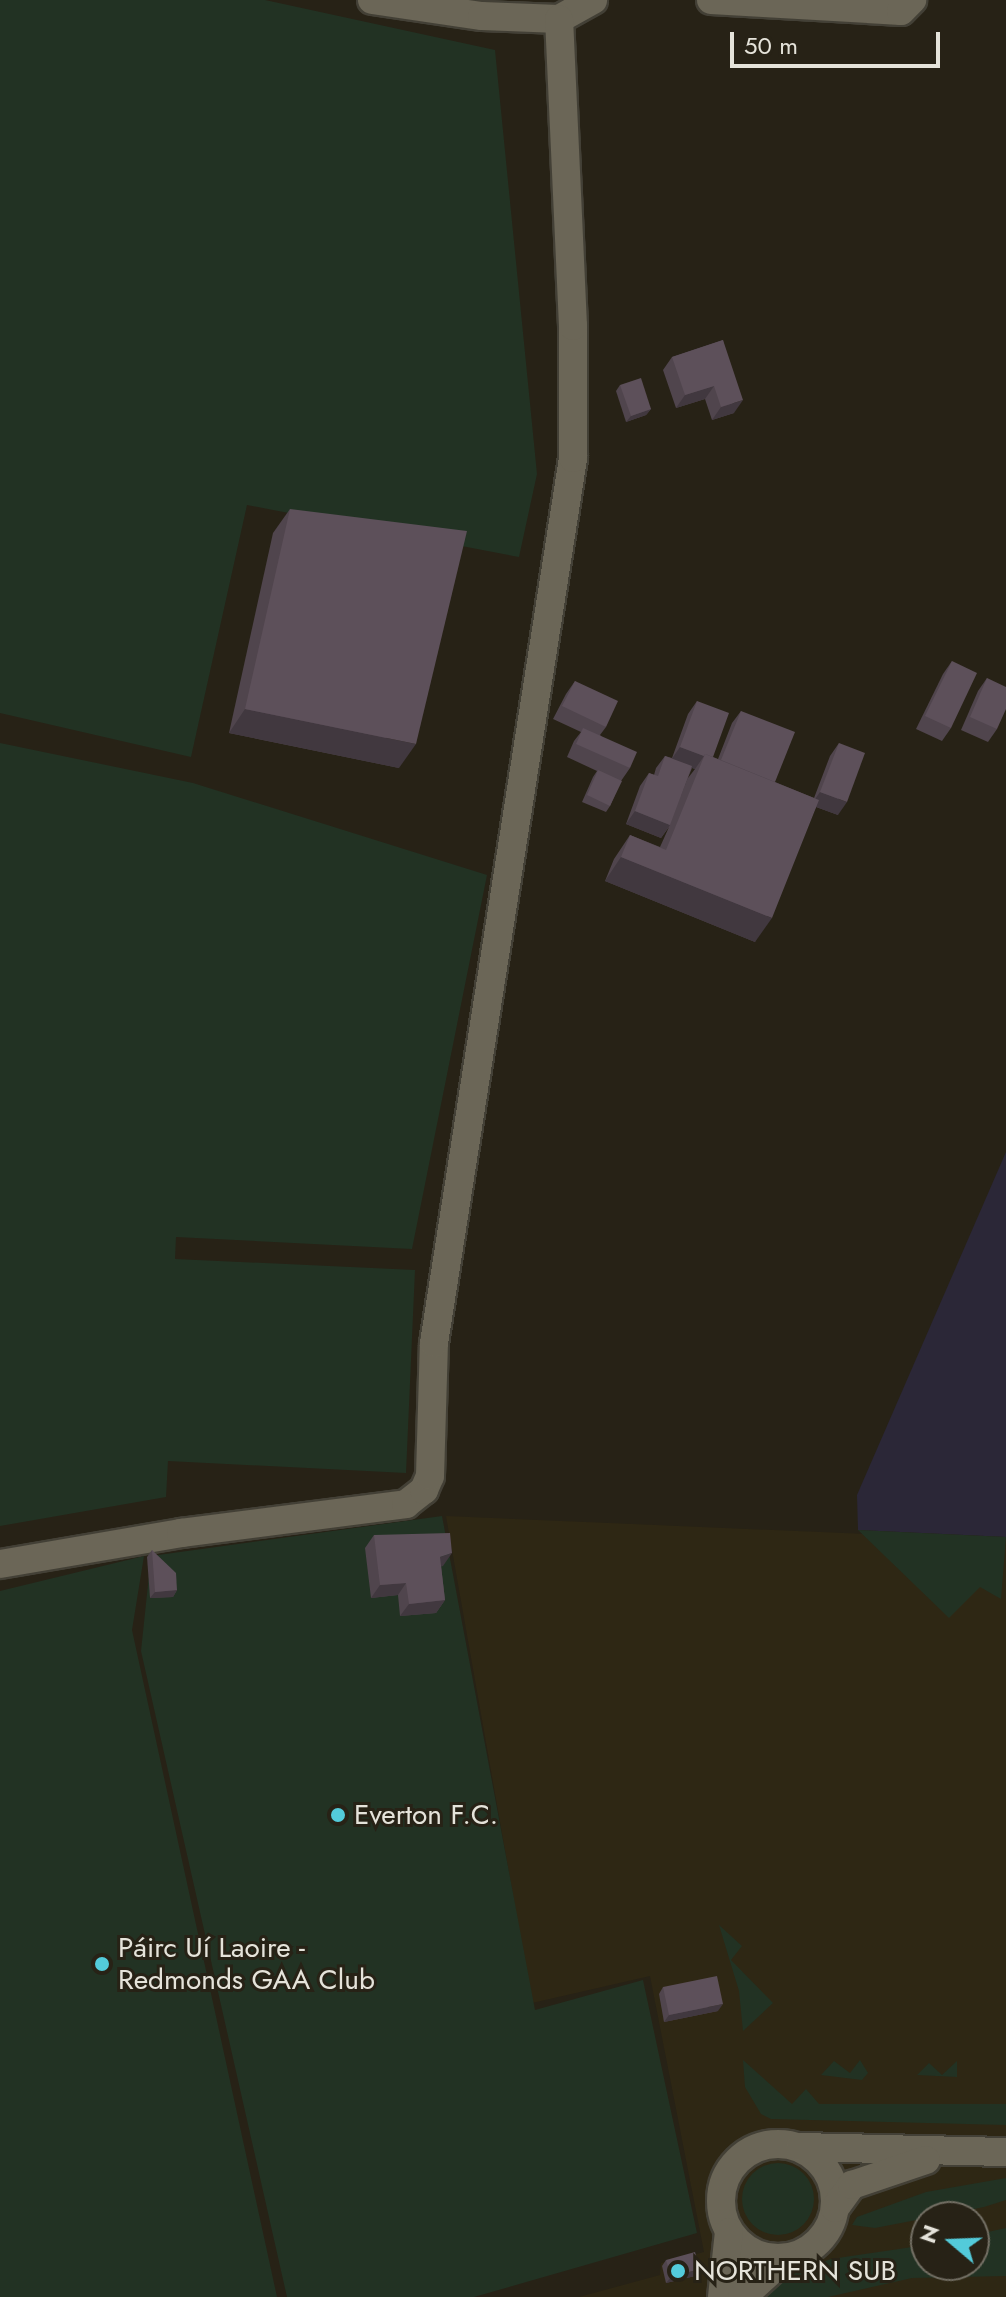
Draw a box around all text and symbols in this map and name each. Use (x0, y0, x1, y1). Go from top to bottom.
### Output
scale bar (734, 16, 944, 66)
text: 50 m (744, 28, 798, 63)
place label: Everton F.C. (354, 1798, 498, 1832)
marker: Everton F.C. (329, 1806, 347, 1824)
place label: Páirc Uí Laoire - Redmonds GAA Club (118, 1931, 375, 1997)
marker: Páirc Uí Laoire - Redmonds GAA Club (93, 1955, 111, 1973)
north arrow (910, 2201, 990, 2281)
text: N (911, 2220, 947, 2247)
place label: NORTHERN SUB (694, 2254, 896, 2288)
marker: NORTHERN SUB (669, 2262, 687, 2280)

